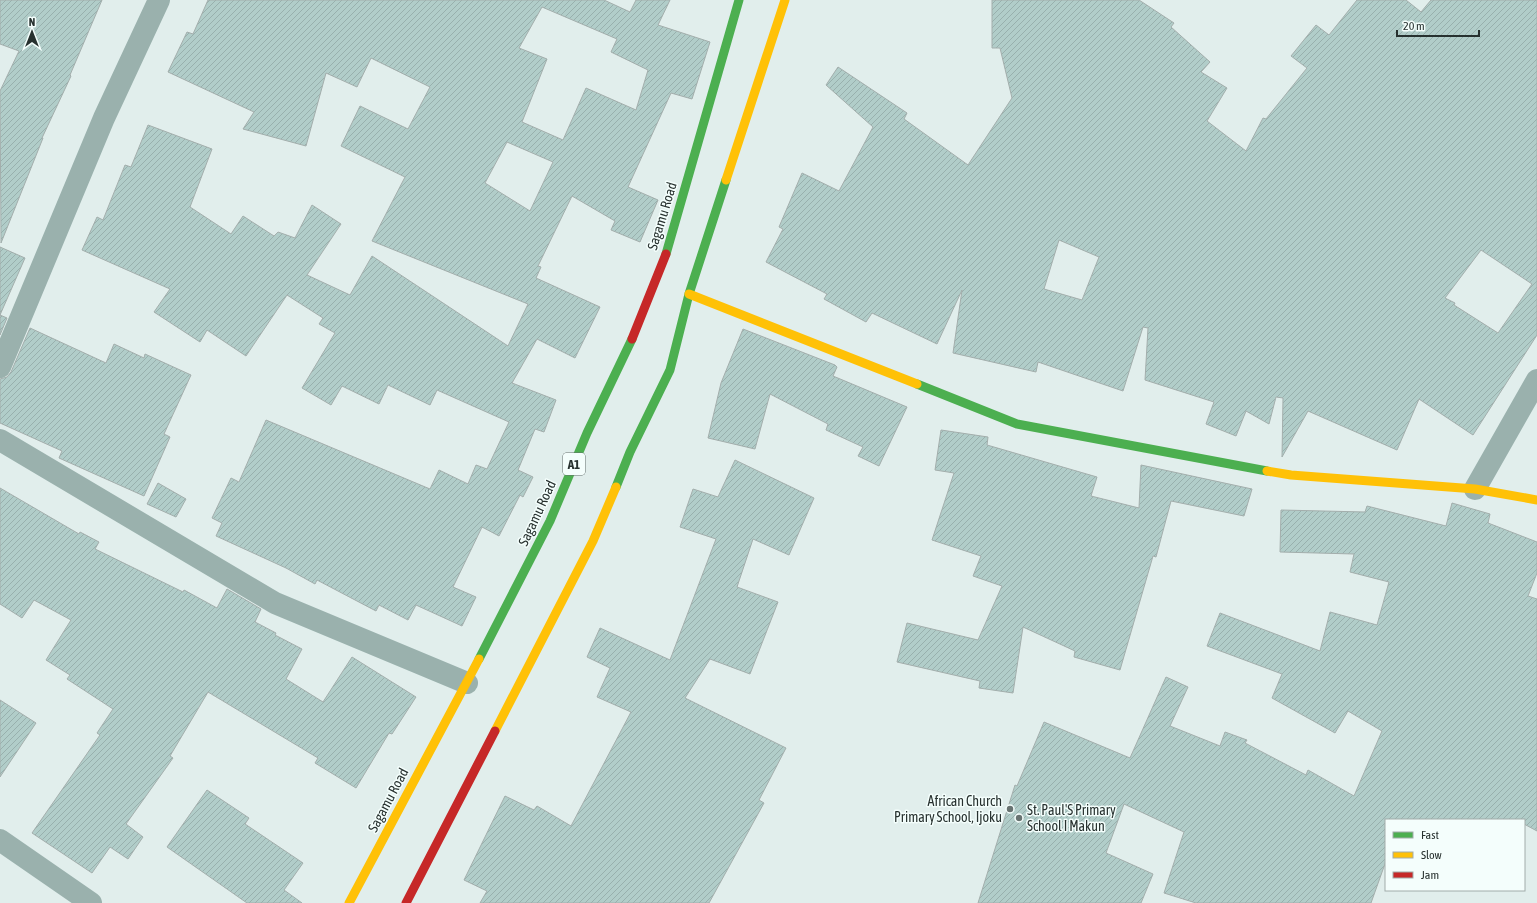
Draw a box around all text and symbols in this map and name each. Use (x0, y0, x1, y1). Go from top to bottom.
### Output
north arrow (12, 12, 52, 52)
scale bar (1397, 12, 1479, 38)
text: N (29, 16, 35, 28)
text: 20 m (1403, 19, 1425, 33)
street label: Sagamu Road (644, 180, 680, 252)
road number: A1 (563, 453, 585, 475)
street label: Sagamu Road (515, 478, 559, 548)
street label: Sagamu Road (364, 765, 412, 835)
place label: African Church Primary School, Ijoku (894, 793, 1002, 825)
place label: St. Paul'S Primary School I Makun (1027, 802, 1116, 834)
marker: African Church Primary School, Ijoku (1005, 804, 1015, 814)
marker: St. Paul'S Primary School I Makun (1014, 813, 1024, 823)
legend (1385, 819, 1525, 891)
text: Fast (1421, 828, 1439, 842)
text: Slow (1421, 848, 1442, 862)
text: Jam (1421, 868, 1439, 882)

